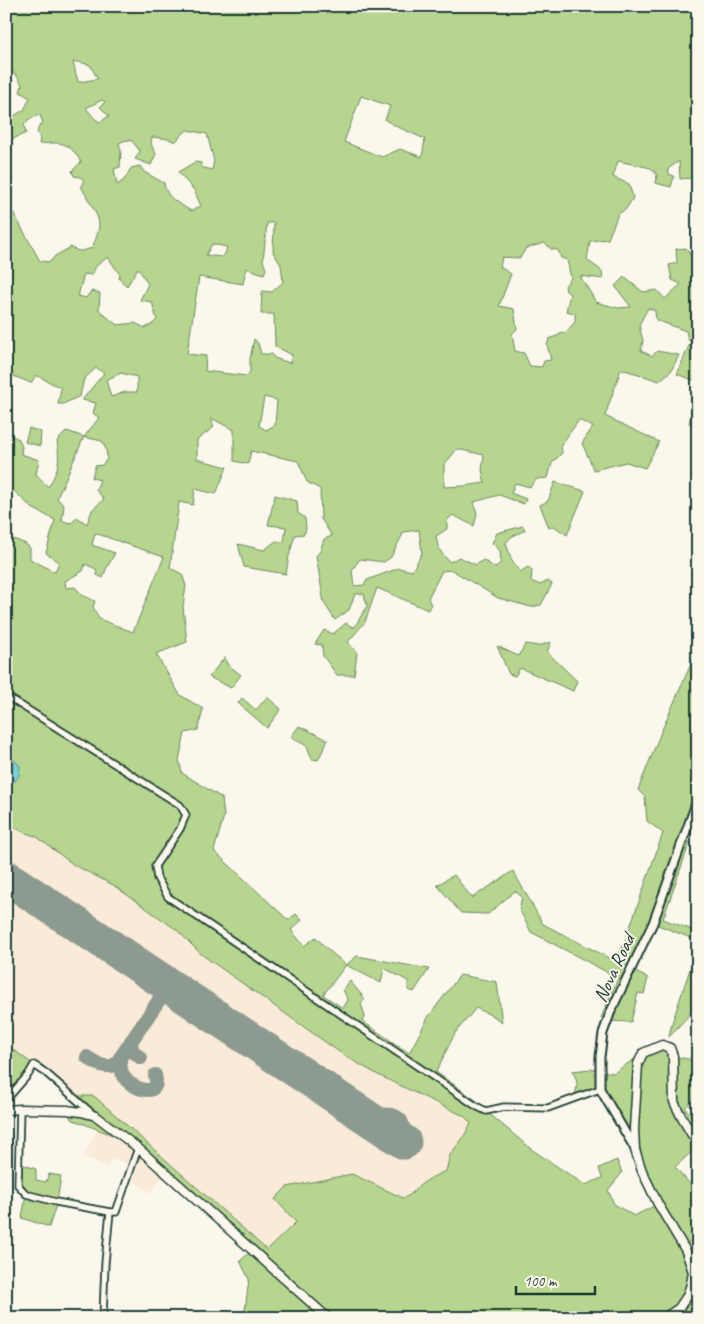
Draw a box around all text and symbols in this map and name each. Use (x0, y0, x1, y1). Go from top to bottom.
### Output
street label: Nova Road (587, 927, 642, 1006)
scale bar (516, 1264, 595, 1296)
text: 100 m (524, 1272, 558, 1291)

